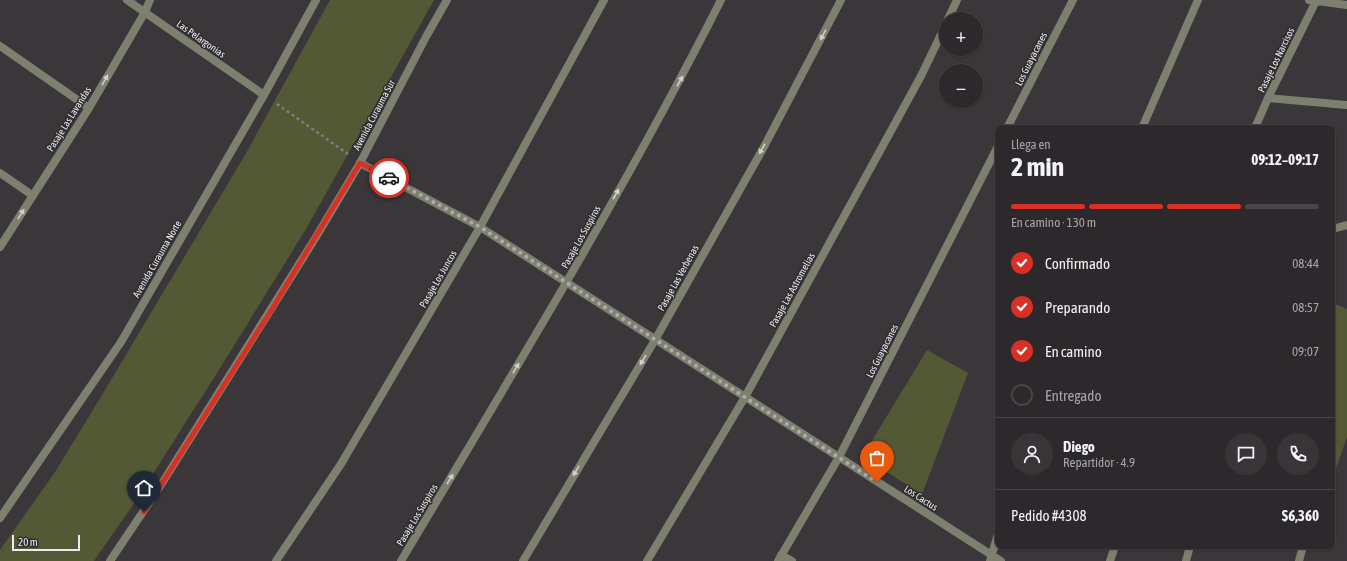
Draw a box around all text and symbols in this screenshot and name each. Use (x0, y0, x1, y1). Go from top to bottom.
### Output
map controls (939, 12, 983, 108)
button: + (939, 12, 983, 56)
street label: Las Pelargonias (175, 18, 228, 60)
street label: Pasaje Los Narcisos (1256, 26, 1297, 94)
one-way arrow (820, 29, 826, 40)
street label: Los Guayacanes (1013, 30, 1049, 87)
button: − (939, 64, 983, 108)
one-way arrow (102, 74, 109, 86)
one-way arrow (676, 75, 683, 87)
street label: Avenida Curauma Sur (351, 77, 398, 152)
street label: Pasaje Las Lavandas (45, 84, 94, 153)
text: Llega en (1011, 137, 1051, 152)
one-way arrow (759, 144, 766, 155)
text: 09:12–09:17 (1251, 151, 1319, 168)
text: 2 min (1011, 152, 1064, 182)
courier (369, 158, 409, 198)
icon: car (378, 167, 400, 189)
one-way arrow (613, 189, 620, 200)
street label: Pasaje Los Suspiros (559, 203, 603, 270)
one-way arrow (17, 209, 25, 219)
text: En camino · 130 m (1011, 215, 1096, 230)
street label: Avenida Curauma Norte (131, 218, 184, 299)
street label: Pasaje Las Verbenas (655, 243, 701, 313)
street label: Pasaje Los Juncos (417, 248, 459, 309)
street label: Pasaje Las Astromelias (767, 251, 817, 329)
icon: check (1011, 252, 1033, 274)
text: Confirmado (1045, 255, 1110, 272)
text: 08:44 (1292, 256, 1319, 271)
icon: check (1011, 296, 1033, 318)
text: Preparando (1045, 299, 1110, 316)
text: 08:57 (1292, 300, 1319, 315)
street label: Los Guayacanes (864, 322, 900, 379)
icon: check (1011, 340, 1033, 362)
text: En camino (1045, 343, 1102, 360)
text: 09:07 (1292, 344, 1319, 359)
one-way arrow (640, 354, 647, 366)
one-way arrow (513, 362, 520, 374)
text: Entregado (1045, 387, 1102, 404)
button: person (1011, 433, 1053, 475)
button: chat (1225, 433, 1267, 475)
button: phone (1277, 433, 1319, 475)
text: Diego (1063, 438, 1095, 455)
pin (860, 441, 894, 482)
icon: bag (866, 447, 888, 469)
text: Repartidor · 4.9 (1063, 455, 1135, 470)
one-way arrow (573, 465, 580, 477)
pin (127, 471, 161, 512)
one-way arrow (446, 473, 453, 485)
icon: home (133, 477, 155, 499)
street label: Pasaje Los Suspiros (394, 482, 440, 548)
street label: Los Cactus (902, 483, 940, 513)
text: Pedido #4308 (1011, 507, 1087, 524)
text: $6,360 (1282, 507, 1319, 524)
scale bar (12, 533, 80, 552)
text: 20 m (18, 536, 38, 548)

